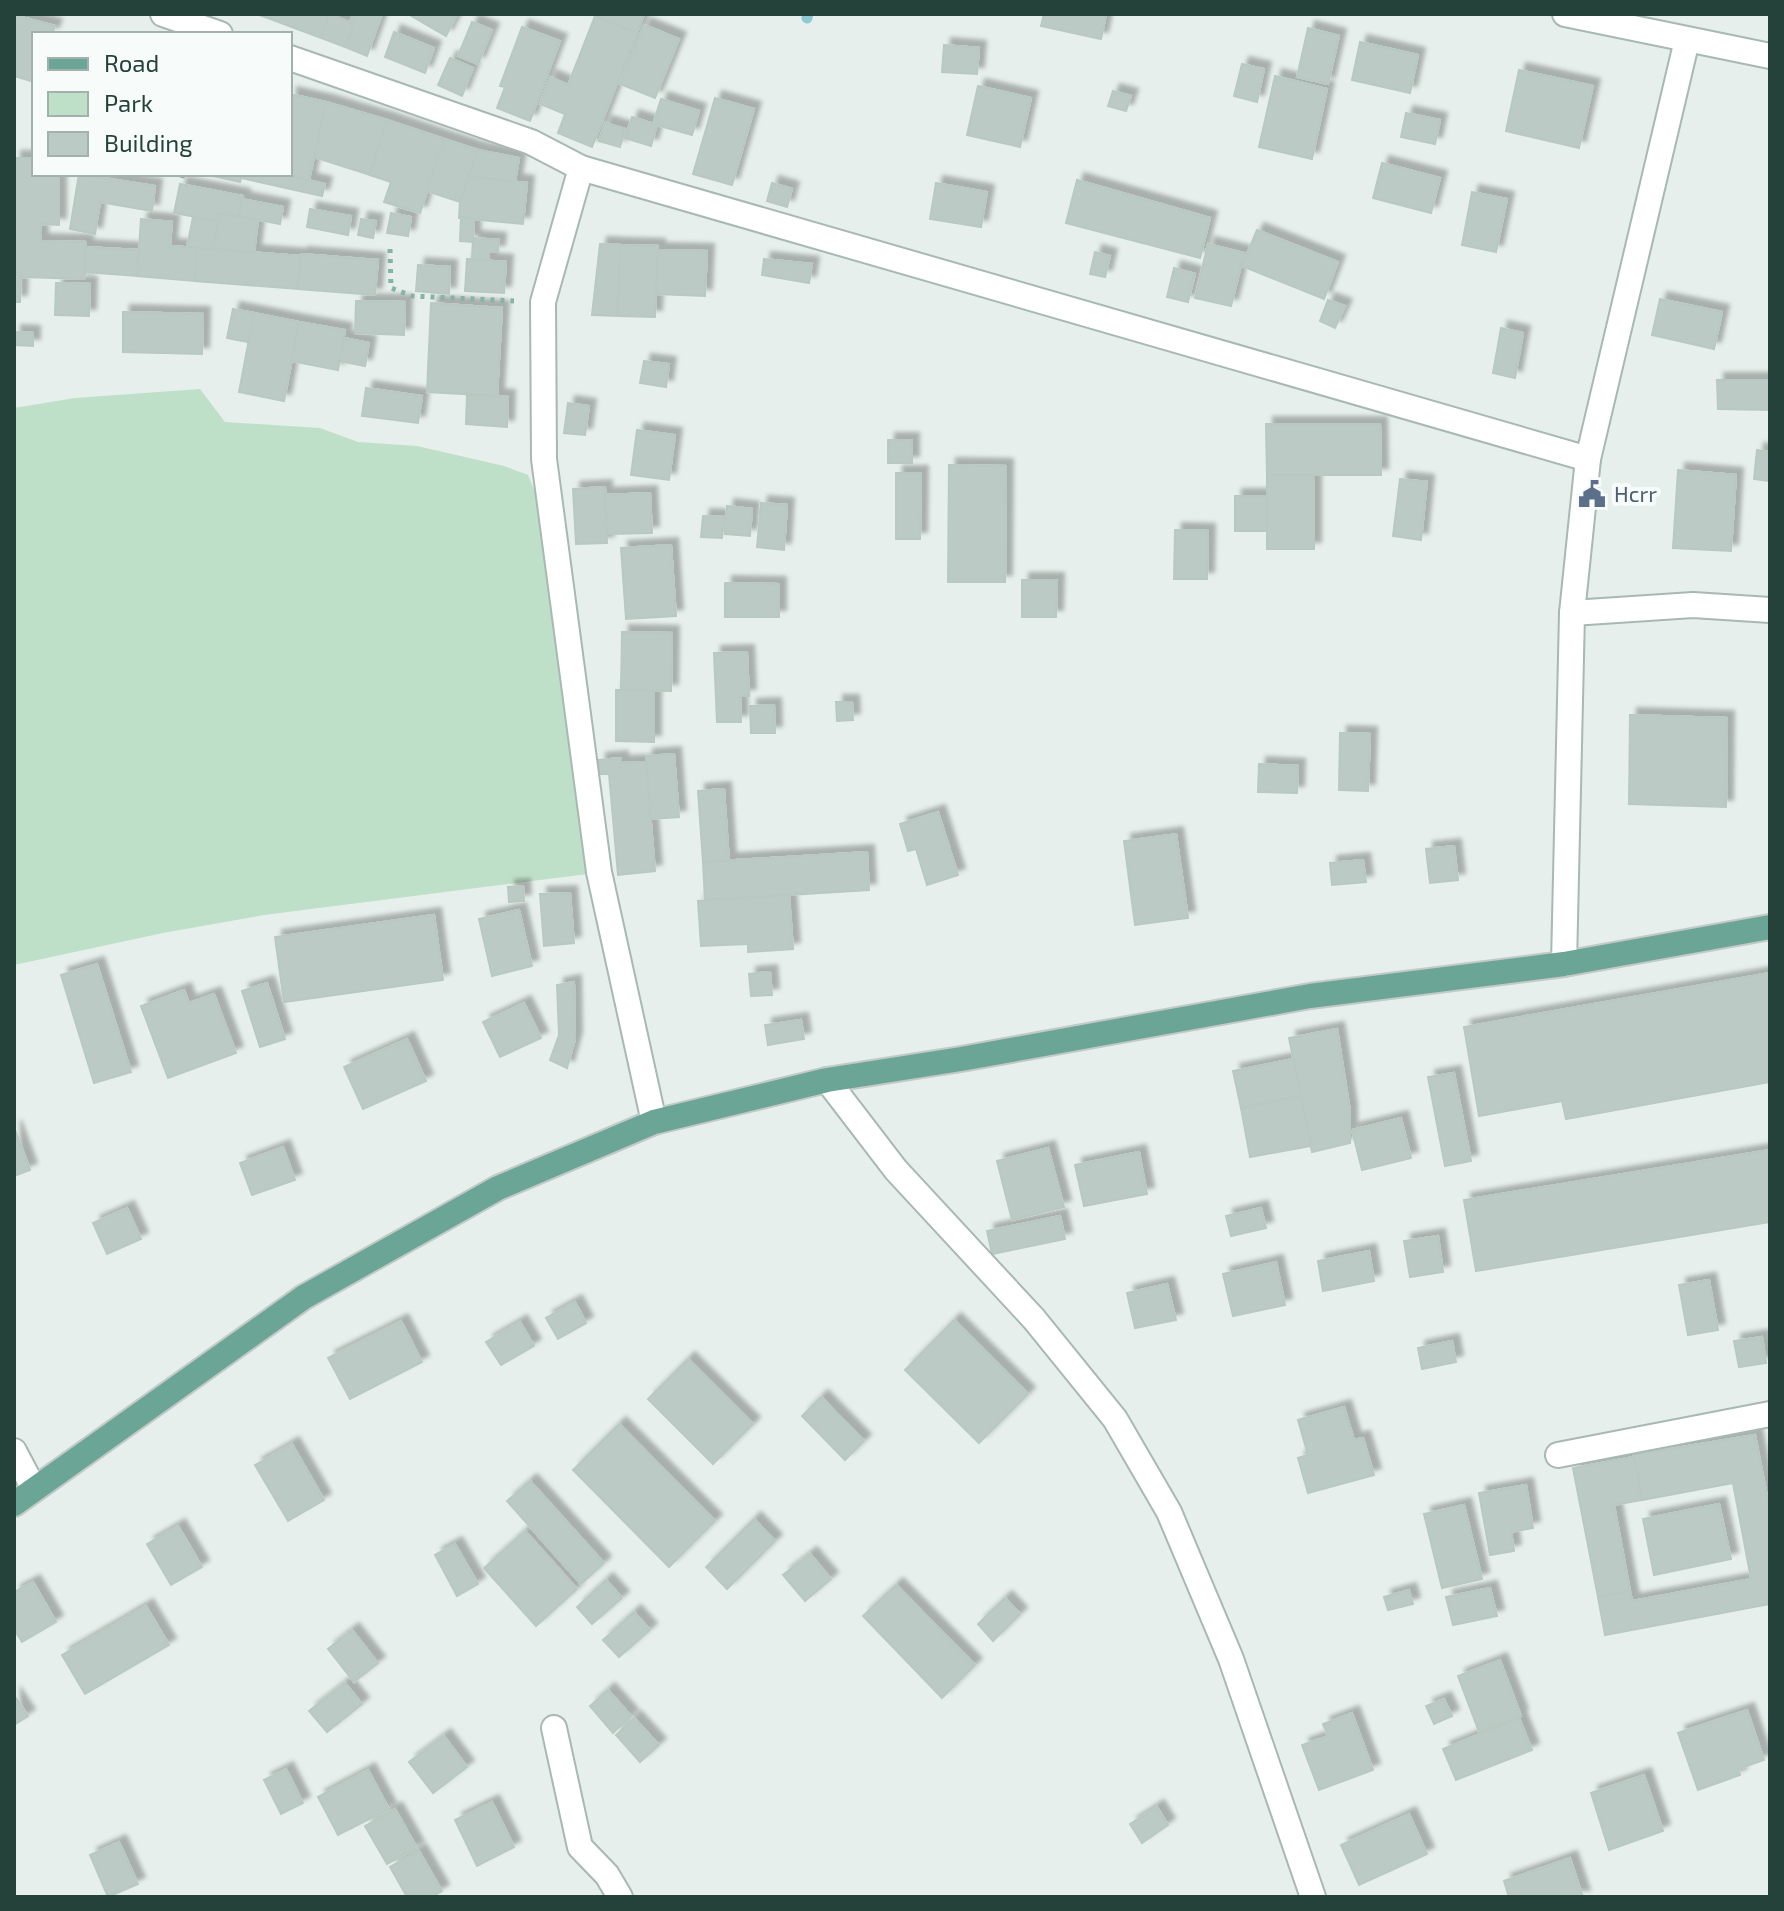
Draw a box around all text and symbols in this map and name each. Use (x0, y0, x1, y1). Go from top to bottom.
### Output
legend (32, 32, 292, 176)
text: Road (104, 48, 159, 77)
text: Park (104, 88, 153, 117)
text: Building (104, 128, 193, 157)
public building icon: Hcrr (1577, 479, 1607, 509)
place label: Hcrr (1614, 480, 1657, 506)

